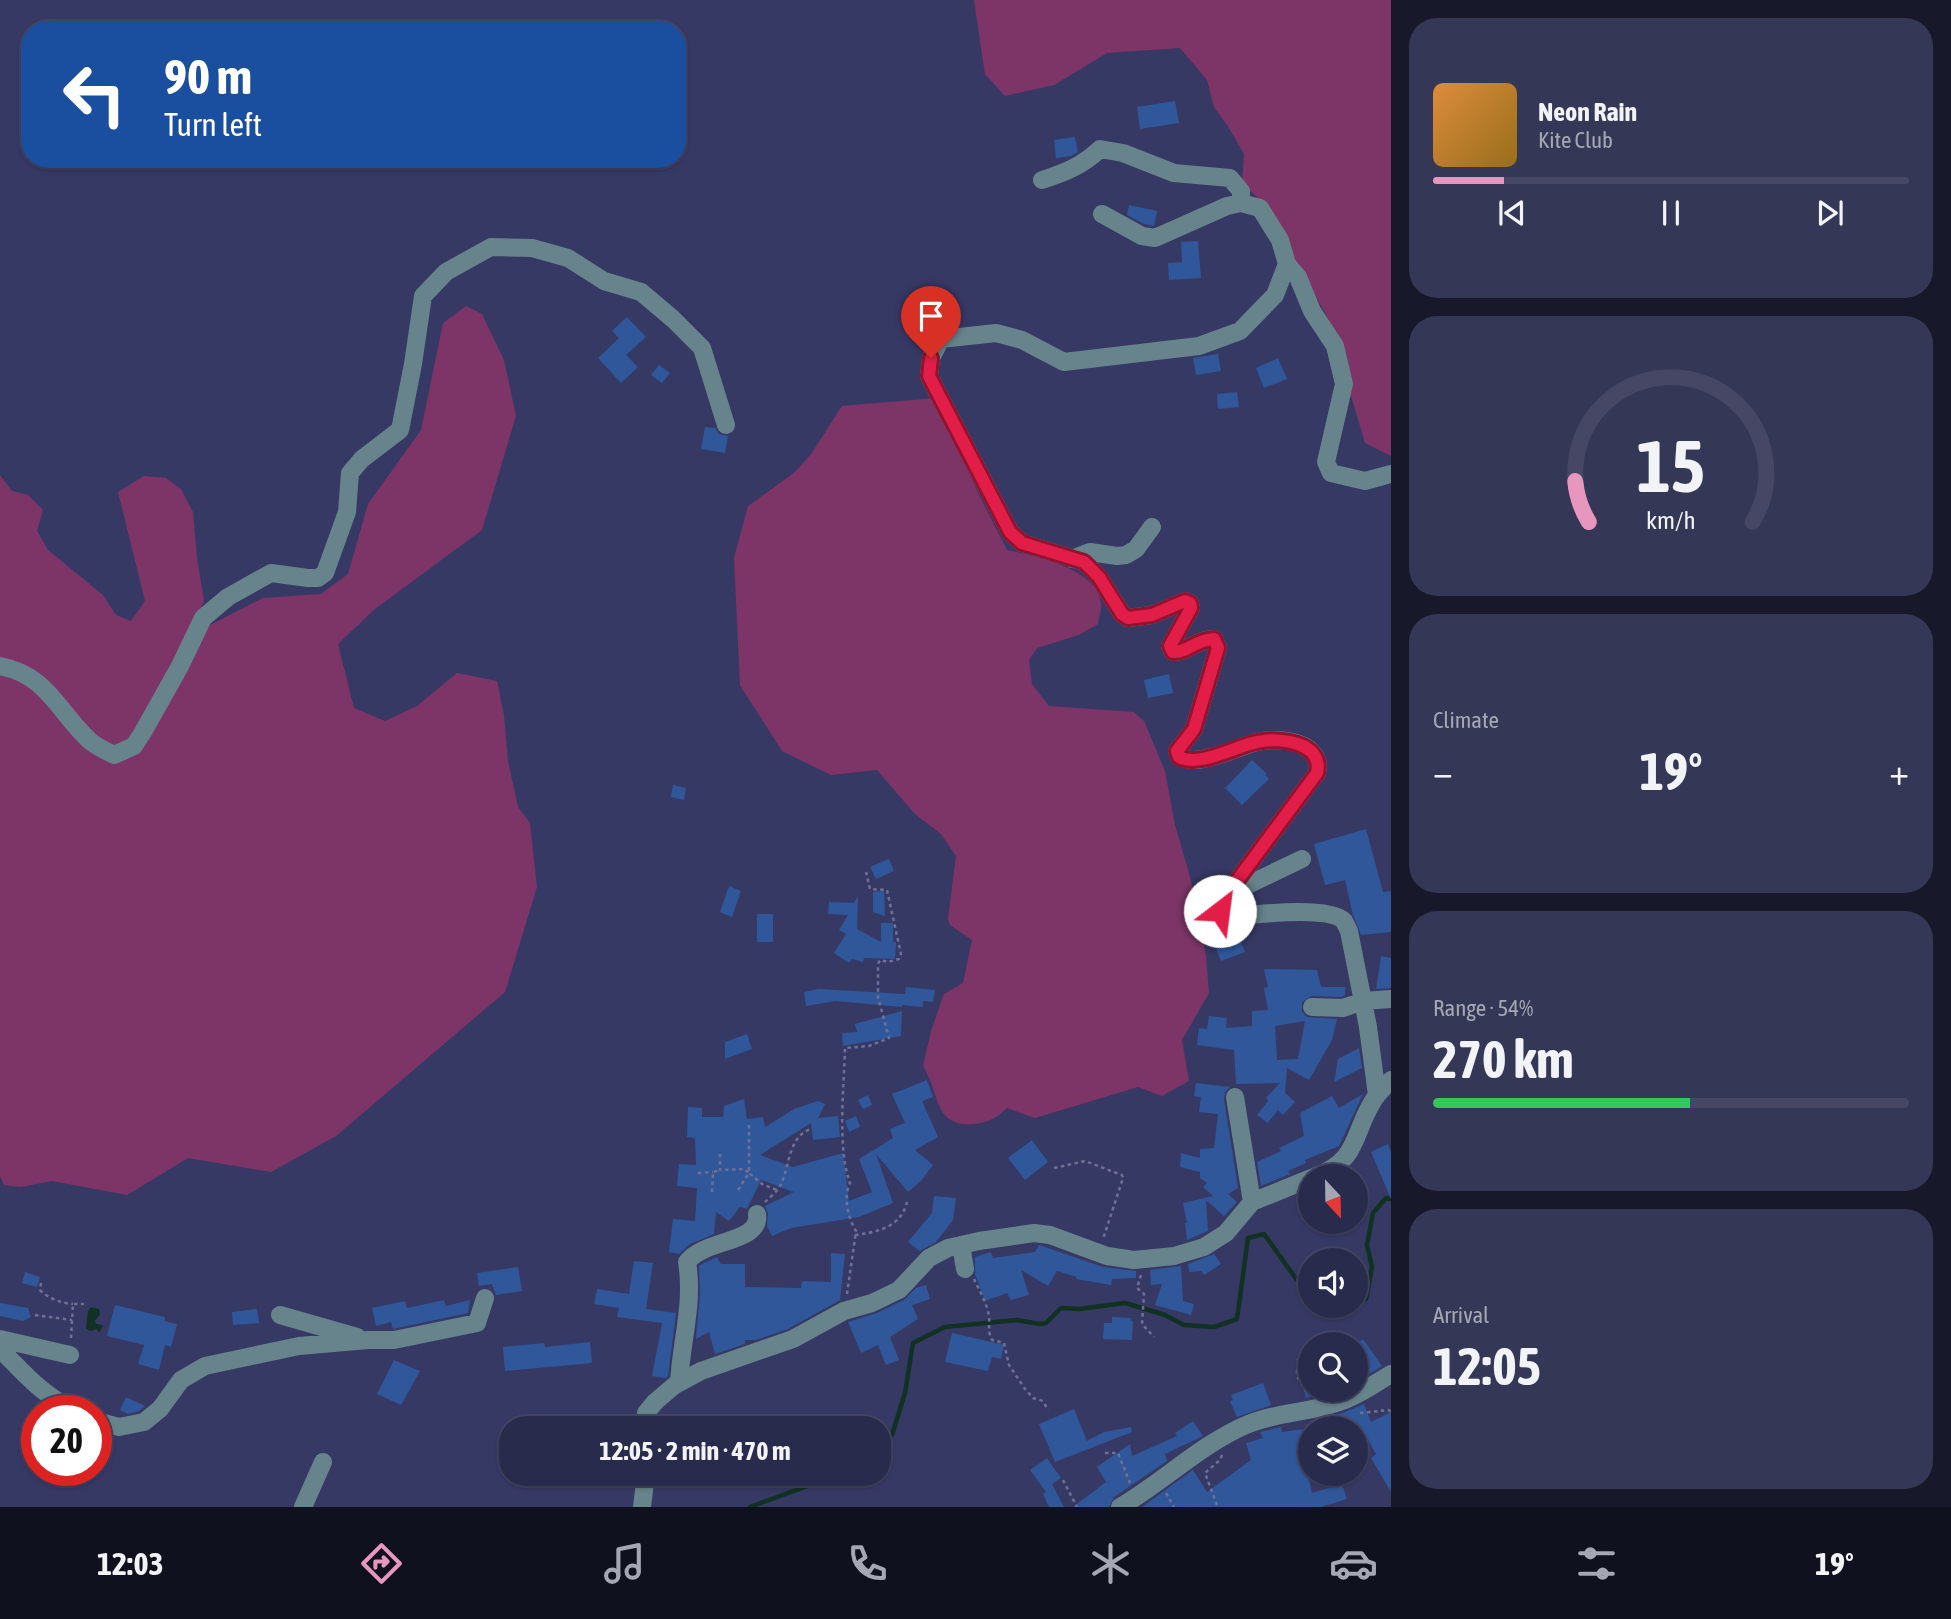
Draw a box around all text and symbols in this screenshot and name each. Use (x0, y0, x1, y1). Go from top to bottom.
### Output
text: 90 m (164, 48, 252, 104)
icon: left (49, 49, 140, 140)
text: Neon Rain (1538, 97, 1637, 127)
text: Turn left (164, 106, 262, 143)
text: Kite Club (1538, 127, 1613, 153)
icon: previous (1493, 194, 1531, 232)
icon: pause (1652, 194, 1690, 232)
icon: next (1811, 194, 1849, 232)
pin (901, 286, 961, 358)
icon: arrive (912, 297, 950, 335)
text: 15 (1637, 424, 1705, 507)
text: km/h (1646, 505, 1696, 533)
text: Climate (1433, 707, 1499, 733)
text: 19° (1639, 741, 1703, 801)
text: − (1433, 750, 1453, 793)
text: + (1889, 750, 1909, 793)
position arrow (1183, 874, 1257, 948)
text: Range · 54% (1433, 995, 1533, 1021)
text: 270 km (1433, 1029, 1574, 1089)
north arrow (1298, 1164, 1368, 1234)
map controls (1298, 1164, 1368, 1486)
button: sound (1298, 1248, 1368, 1318)
text: Arrival (1433, 1302, 1489, 1328)
button: search (1298, 1332, 1368, 1402)
text: 12:05 (1433, 1336, 1541, 1396)
speed limit sign: 20 (21, 1395, 112, 1486)
button: layers (1298, 1416, 1368, 1486)
text: 12:05 · 2 min · 470 m (599, 1436, 791, 1466)
icon: directions (357, 1539, 406, 1588)
icon: music (600, 1539, 649, 1588)
icon: phone (843, 1539, 892, 1588)
icon: climate (1086, 1539, 1135, 1588)
icon: car (1329, 1539, 1378, 1588)
icon: filters (1572, 1539, 1621, 1588)
text: 12:03 (97, 1545, 163, 1582)
text: 19° (1815, 1545, 1854, 1582)

